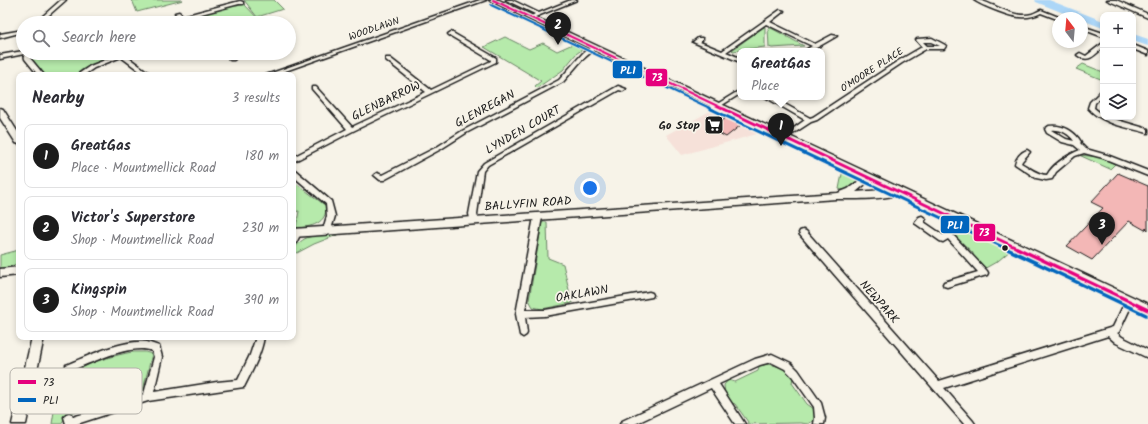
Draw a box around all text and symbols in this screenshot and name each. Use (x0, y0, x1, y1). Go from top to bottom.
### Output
pin: 2 (545, 12, 571, 45)
north arrow (1052, 12, 1088, 48)
map controls (1100, 12, 1136, 120)
button: + (1100, 12, 1136, 48)
street label: WOODLAWN (346, 13, 402, 45)
search box (16, 16, 296, 60)
text: Search here (62, 26, 136, 50)
icon: search (30, 27, 52, 49)
street label: O'MOORE PLACE (837, 43, 908, 96)
popup (737, 48, 825, 100)
button: − (1100, 48, 1136, 84)
text: GreatGas (751, 52, 811, 76)
line badge: PL1 (612, 60, 643, 79)
text: PL1 (620, 62, 636, 80)
line badge: 73 (645, 68, 668, 87)
text: 73 (651, 69, 663, 87)
street label: GLENBARROW (348, 76, 424, 126)
text: Place (751, 76, 779, 97)
button: layers (1100, 84, 1136, 120)
text: Nearby (32, 85, 84, 112)
street label: GLENREGAN (451, 85, 519, 133)
text: 3 results (232, 88, 280, 109)
street label: LYNDEN COURT (482, 100, 566, 159)
pin: 1 (768, 113, 794, 146)
supermarket icon: Go Stop (703, 114, 725, 136)
place label: Go Stop (659, 116, 701, 135)
text: GreatGas (71, 134, 131, 158)
text: 1 (44, 146, 48, 167)
text: 180 m (245, 146, 279, 167)
text: Place · Mountmellick Road (71, 158, 216, 179)
your location (580, 178, 600, 198)
street label: BALLYFIN ROAD (484, 191, 572, 217)
text: Victor's Superstore (71, 206, 195, 230)
pin: 3 (1089, 212, 1115, 245)
line badge: PL1 (940, 215, 970, 234)
text: PL1 (947, 217, 963, 235)
text: 2 (42, 218, 50, 239)
text: 230 m (242, 218, 279, 239)
line badge: 73 (973, 223, 996, 242)
text: 73 (978, 224, 990, 242)
text: Shop · Mountmellick Road (71, 230, 214, 251)
unlabelled marker (1000, 243, 1010, 253)
street label: NEWPARK (855, 276, 904, 329)
text: Kingspin (71, 278, 127, 302)
street label: OAKLAWN (554, 280, 610, 308)
text: 3 (42, 290, 50, 311)
text: 390 m (243, 290, 279, 311)
text: Shop · Mountmellick Road (71, 302, 214, 323)
legend (10, 368, 142, 414)
text: 73 (43, 374, 54, 392)
text: PL1 (43, 392, 58, 410)

